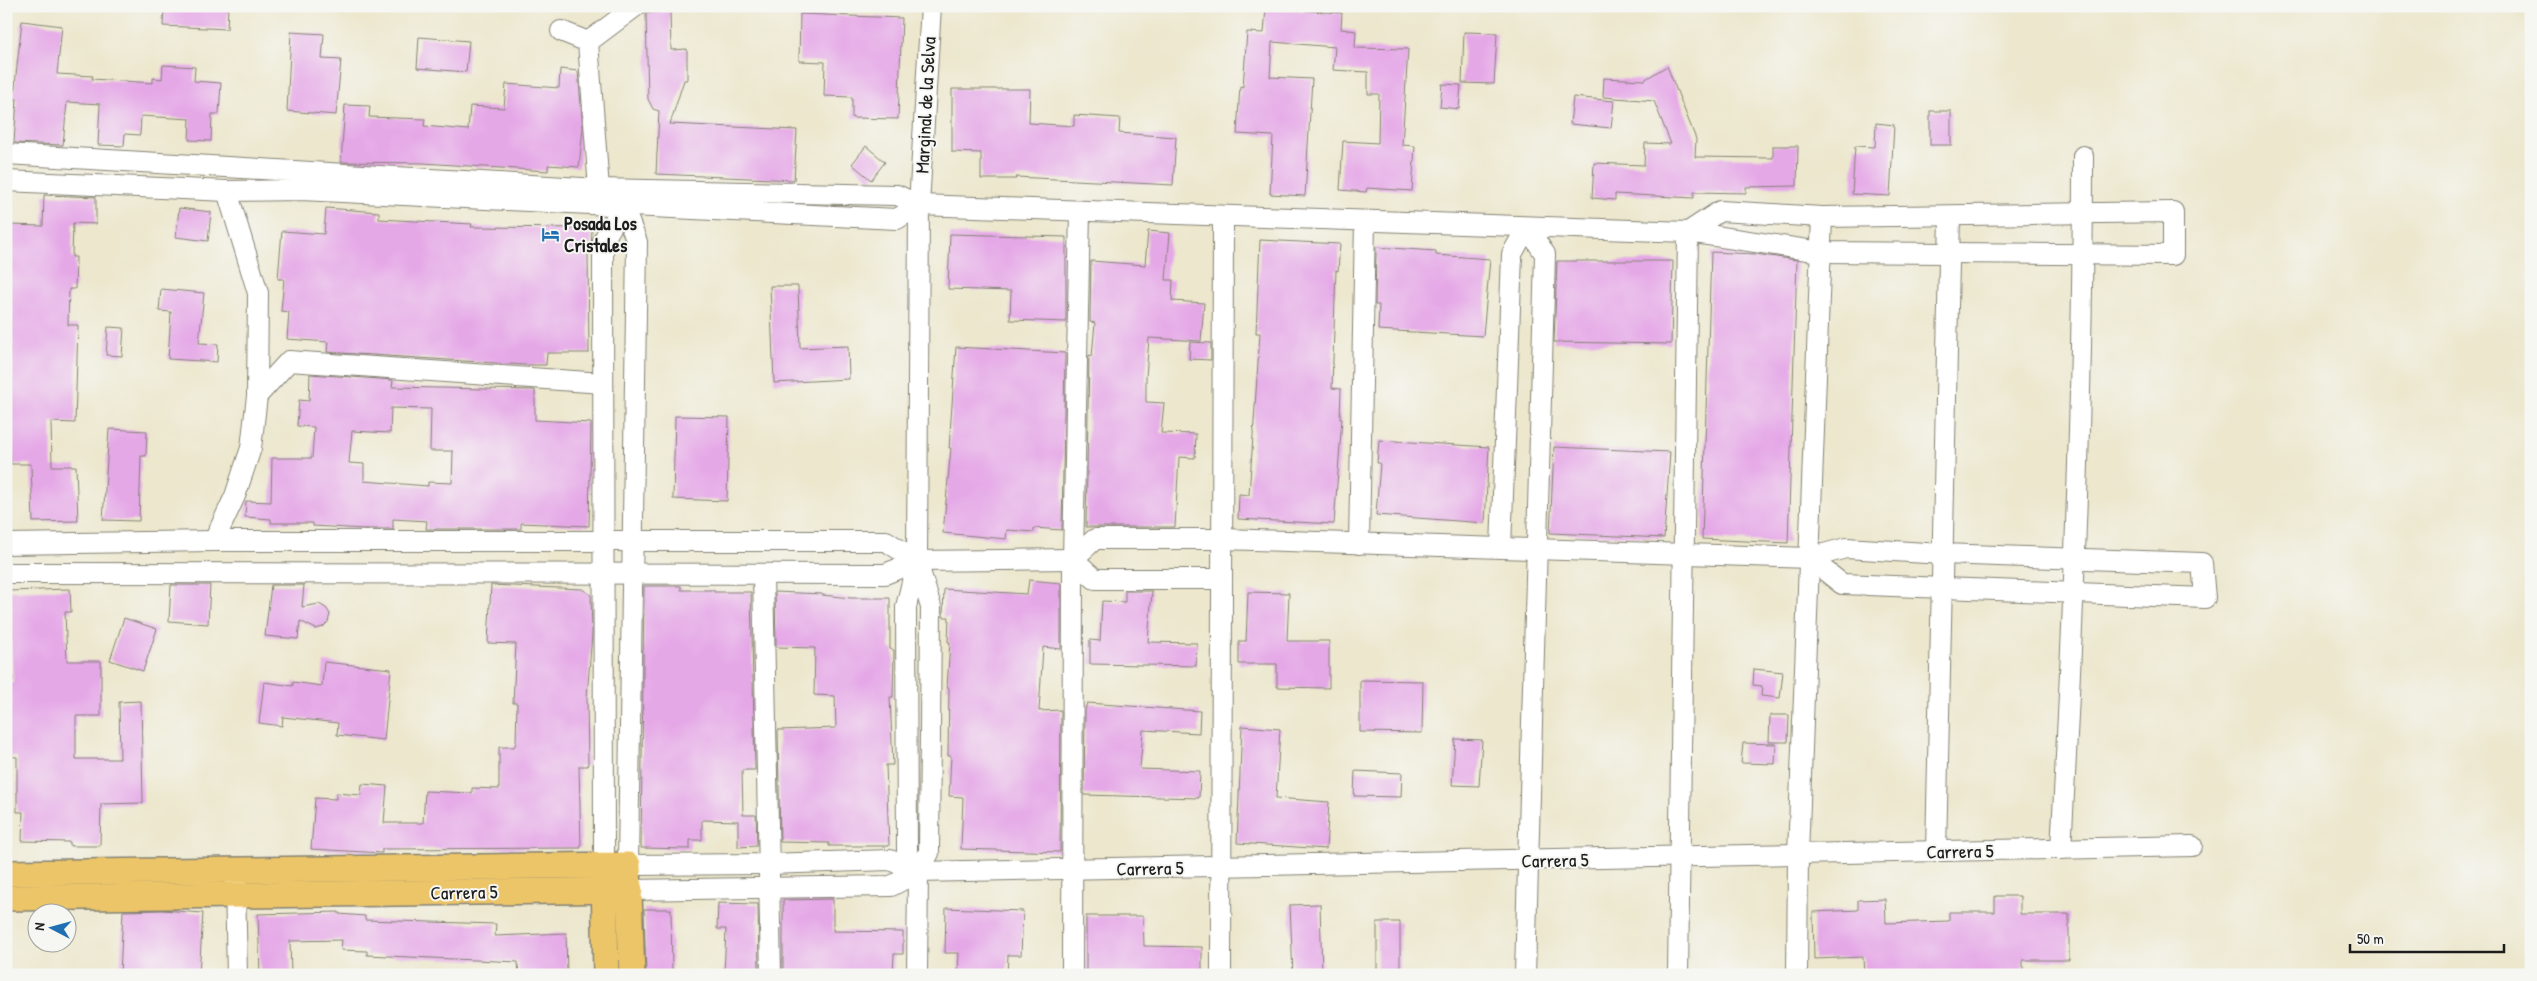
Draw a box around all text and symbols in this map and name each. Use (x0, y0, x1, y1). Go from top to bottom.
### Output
street label: Marginal de la Selva (908, 35, 942, 174)
place label: Posada Los Cristales (564, 210, 638, 258)
hotel icon: Posada Los Cristales (540, 224, 560, 244)
street label: Carrera 5 (1926, 837, 1994, 865)
street label: Carrera 5 (1521, 846, 1589, 874)
street label: Carrera 5 (1116, 854, 1184, 882)
street label: Carrera 5 (430, 878, 498, 906)
north arrow (28, 904, 78, 954)
text: N (29, 921, 48, 931)
scale bar (2350, 921, 2503, 953)
text: 50 m (2357, 928, 2384, 949)

